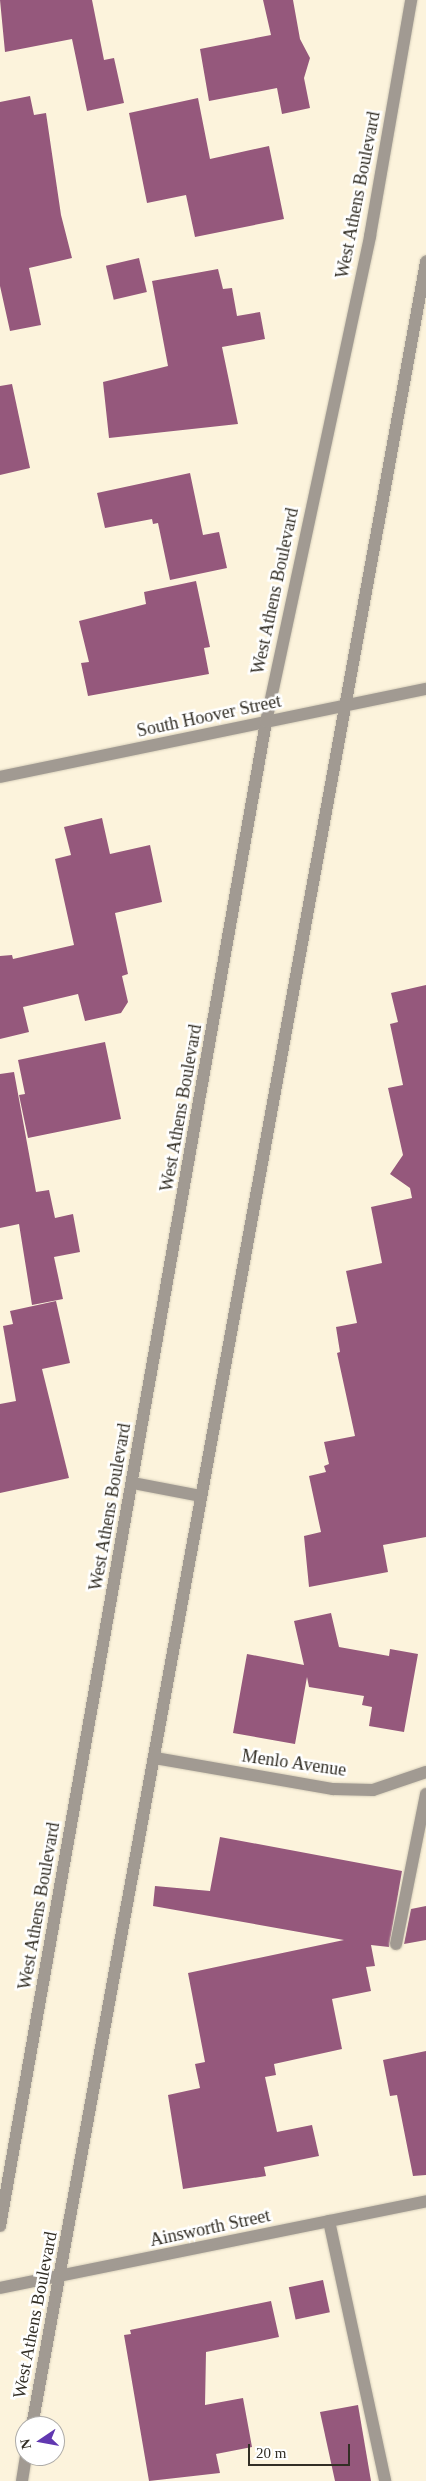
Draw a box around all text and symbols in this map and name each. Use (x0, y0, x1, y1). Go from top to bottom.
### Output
street label: West Athens Boulevard (331, 109, 385, 281)
street label: West Athens Boulevard (247, 505, 303, 677)
street label: South Hoover Street (135, 690, 283, 742)
street label: West Athens Boulevard (156, 1022, 206, 1194)
street label: West Athens Boulevard (85, 1421, 135, 1593)
street label: Menlo Avenue (240, 1745, 348, 1781)
street label: West Athens Boulevard (14, 1820, 64, 1992)
street label: Ainsworth Street (148, 2205, 272, 2251)
street label: West Athens Boulevard (8, 2229, 62, 2401)
north arrow (15, 2416, 65, 2466)
scale bar (251, 2434, 354, 2466)
text: N (17, 2438, 34, 2451)
text: 20 m (256, 2445, 286, 2461)

